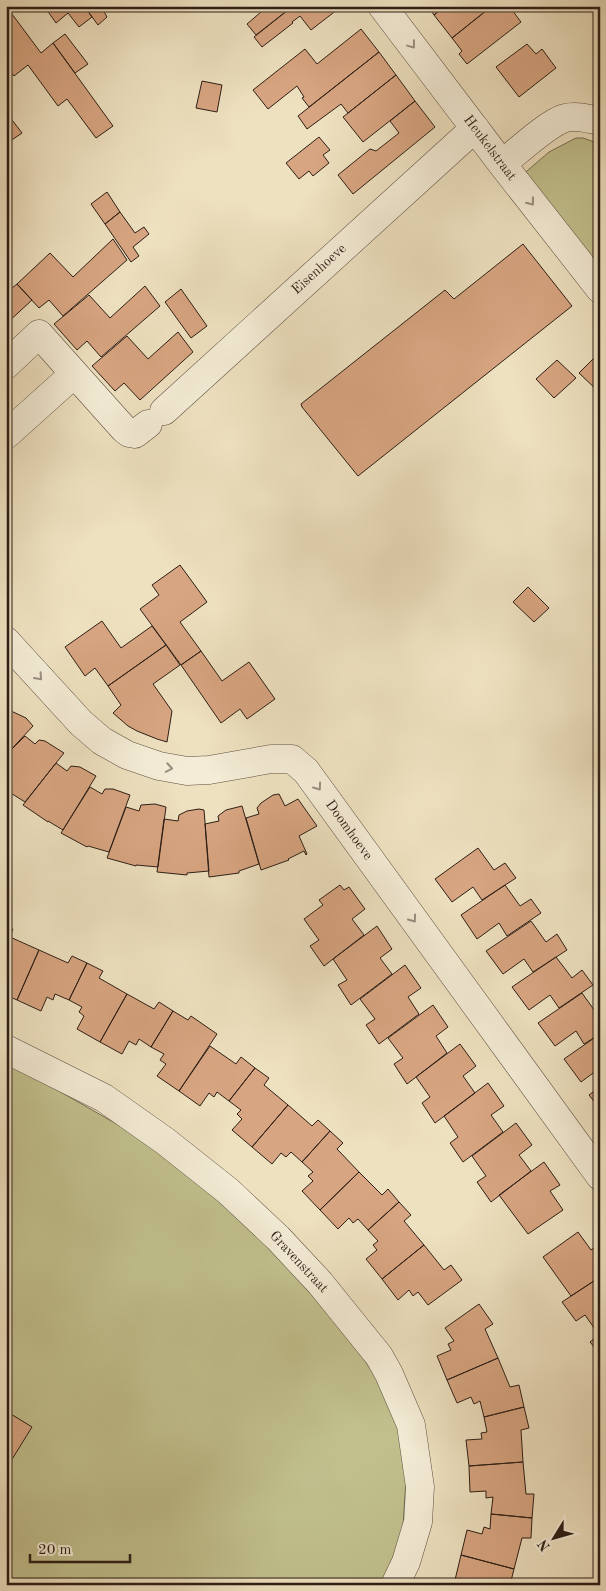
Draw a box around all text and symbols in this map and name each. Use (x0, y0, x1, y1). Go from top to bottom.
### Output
one-way arrow (406, 39, 414, 48)
street label: Heukelstraat (461, 113, 519, 183)
one-way arrow (526, 196, 534, 205)
street label: Eisenhoeve (289, 241, 349, 297)
one-way arrow (33, 671, 42, 680)
one-way arrow (165, 762, 173, 772)
one-way arrow (312, 781, 321, 791)
street label: Doomhoeve (323, 798, 375, 862)
one-way arrow (407, 913, 416, 922)
street label: Gravenstraat (267, 1229, 331, 1296)
north arrow (528, 1514, 578, 1564)
scale bar (30, 1531, 130, 1563)
text: N (535, 1536, 553, 1554)
text: 20 m (38, 1543, 72, 1558)

